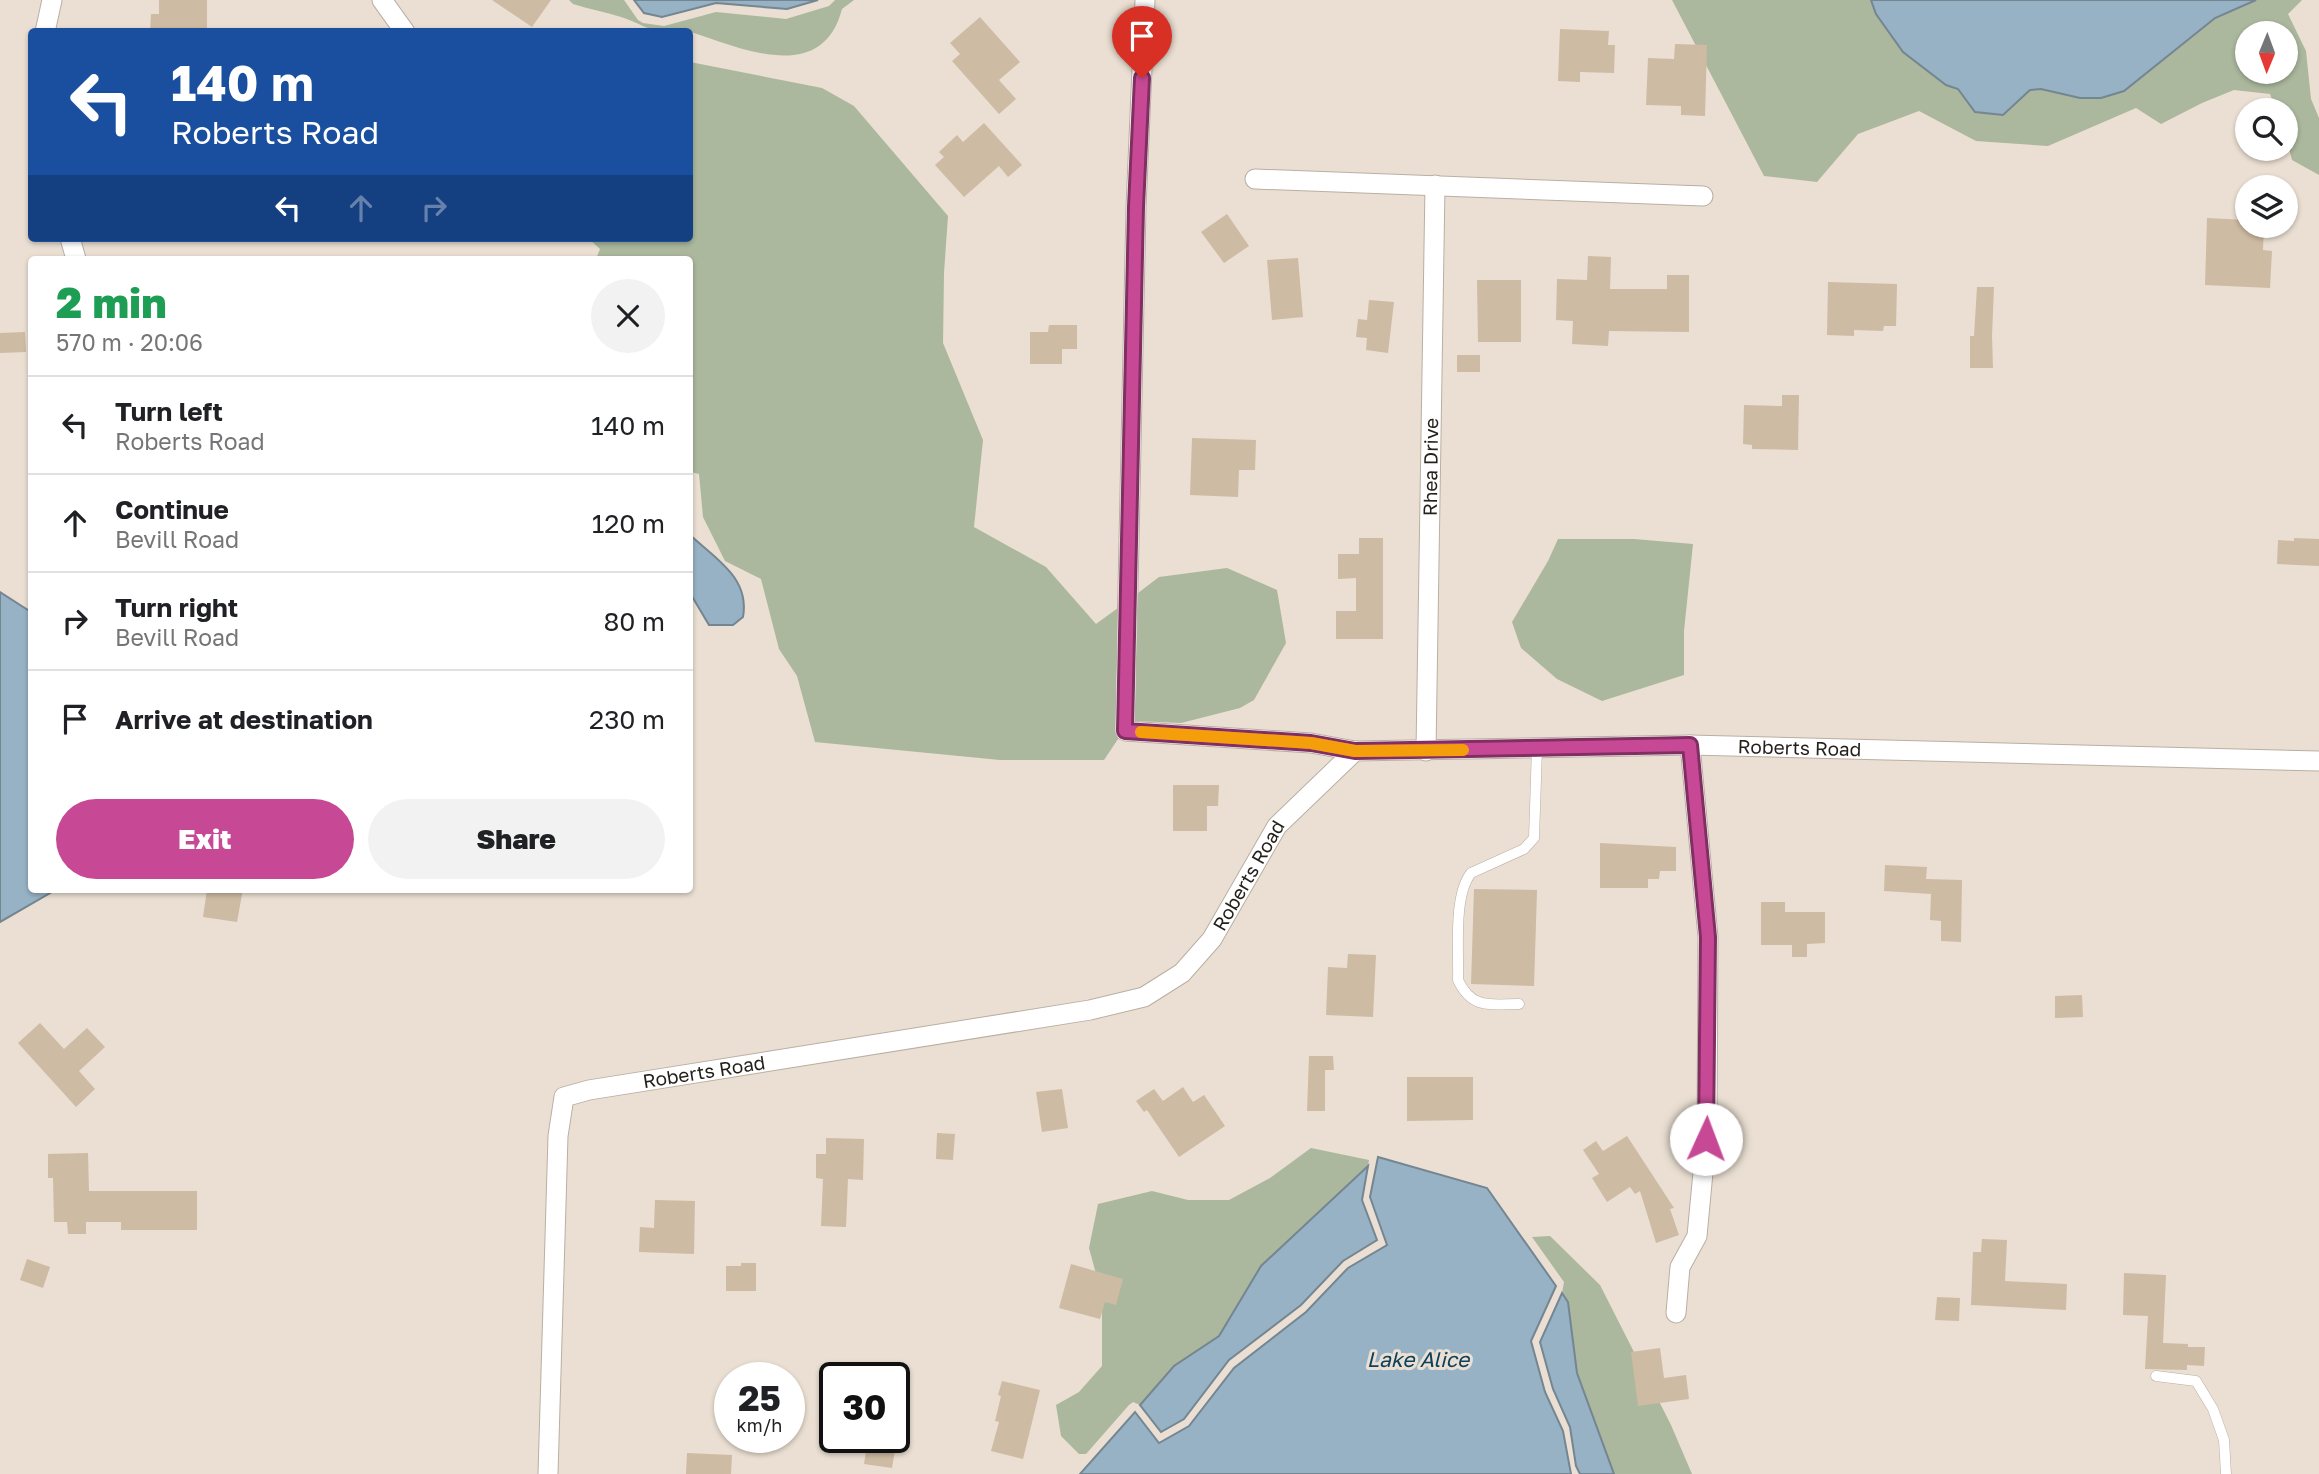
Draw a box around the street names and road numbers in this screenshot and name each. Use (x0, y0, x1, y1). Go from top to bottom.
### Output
street label: Rhea Drive (1418, 418, 1442, 516)
street label: Roberts Road (1737, 734, 1862, 760)
street label: Roberts Road (1207, 816, 1289, 935)
street label: Roberts Road (641, 1050, 767, 1092)

